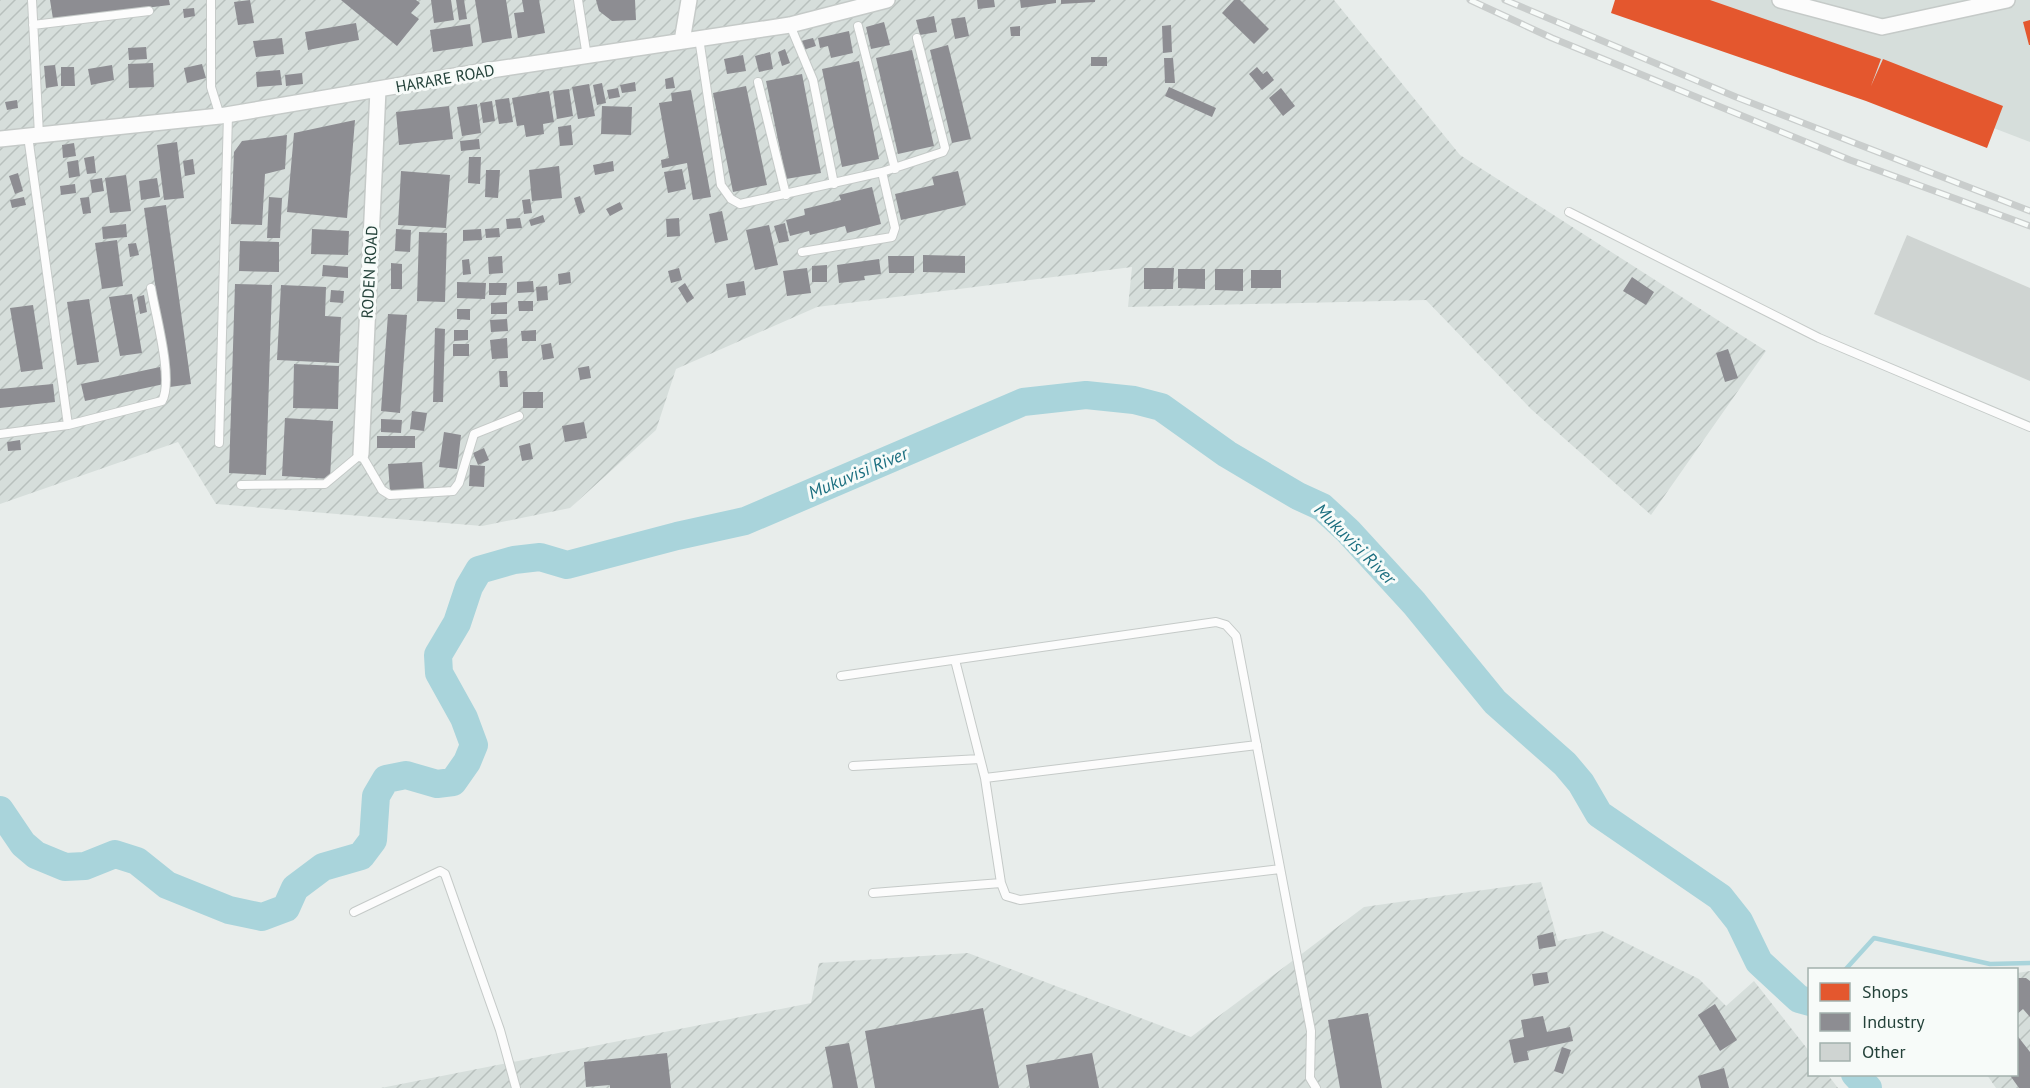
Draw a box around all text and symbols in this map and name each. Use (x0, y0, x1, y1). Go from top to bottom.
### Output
street label: HARARE ROAD (394, 59, 496, 97)
street label: RODEN ROAD (357, 225, 381, 319)
water label: Mukuvisi River (805, 441, 912, 504)
water label: Mukuvisi River (1310, 498, 1402, 590)
legend (1808, 968, 2018, 1076)
text: Shops (1862, 980, 1908, 1003)
text: Industry (1862, 1010, 1925, 1033)
text: Other (1862, 1040, 1906, 1063)

